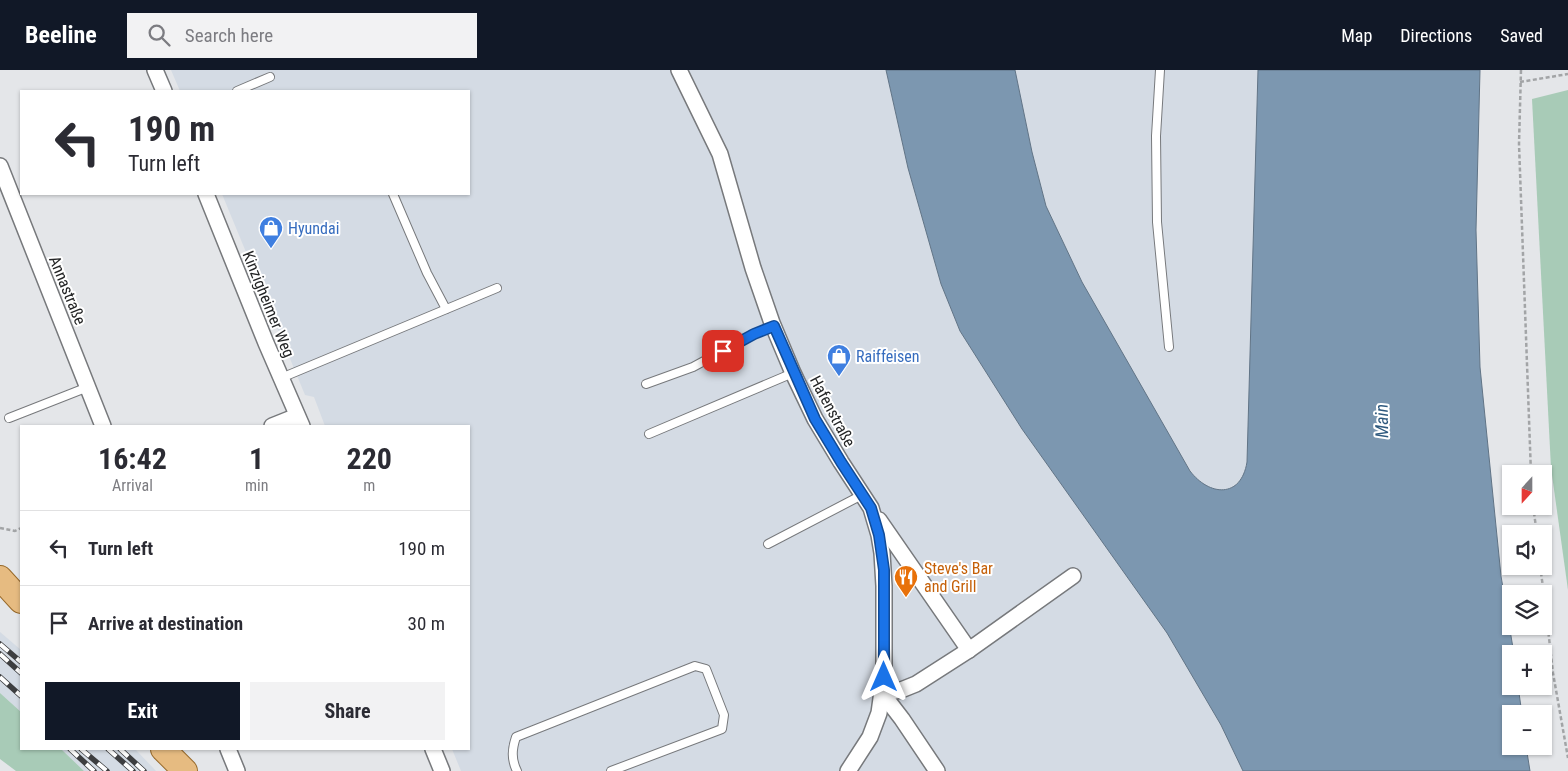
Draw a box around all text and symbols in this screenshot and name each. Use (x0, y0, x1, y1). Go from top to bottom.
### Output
search box (127, 13, 477, 58)
text: Beeline (25, 21, 97, 49)
icon: search (145, 21, 173, 49)
text: Search here (185, 24, 273, 47)
text: Map (1341, 25, 1372, 46)
text: Directions (1400, 25, 1472, 46)
text: Saved (1500, 25, 1543, 46)
text: 190 m (128, 109, 215, 150)
icon: left (45, 110, 110, 175)
text: Turn left (128, 151, 200, 176)
shop icon: Hyundai (258, 215, 284, 249)
place label: Hyundai (288, 219, 339, 238)
street label: Kinzigheimer Weg (239, 248, 299, 360)
street label: Annastraße (45, 253, 90, 327)
pin (702, 330, 744, 372)
icon: arrive (709, 337, 737, 365)
shop icon: Raiffeisen (826, 343, 852, 377)
place label: Raiffeisen (856, 347, 919, 366)
street label: Hafenstraße (806, 372, 859, 450)
water label: Main (1371, 404, 1392, 438)
text: 16:42 (98, 441, 167, 476)
text: 1 (249, 441, 264, 476)
text: 220 (346, 441, 392, 476)
north arrow (1502, 465, 1552, 515)
map controls (1502, 465, 1552, 755)
text: Arrival (112, 476, 153, 495)
text: min (245, 476, 268, 495)
text: m (363, 476, 375, 495)
button: sound (1502, 525, 1552, 575)
icon: left (45, 534, 73, 562)
text: Turn left (88, 537, 153, 560)
text: 190 m (398, 537, 445, 560)
place label: Steve's Bar and Grill (924, 559, 993, 596)
restaurant icon: Steve's Bar and Grill (893, 564, 919, 598)
button: layers (1502, 585, 1552, 635)
icon: arrive (45, 609, 73, 637)
text: Arrive at destination (88, 612, 243, 635)
text: 30 m (408, 612, 445, 635)
button: + (1502, 645, 1552, 695)
position arrow (857, 650, 909, 702)
button: Exit (45, 682, 240, 740)
button: Share (250, 682, 445, 740)
button: − (1502, 705, 1552, 755)

